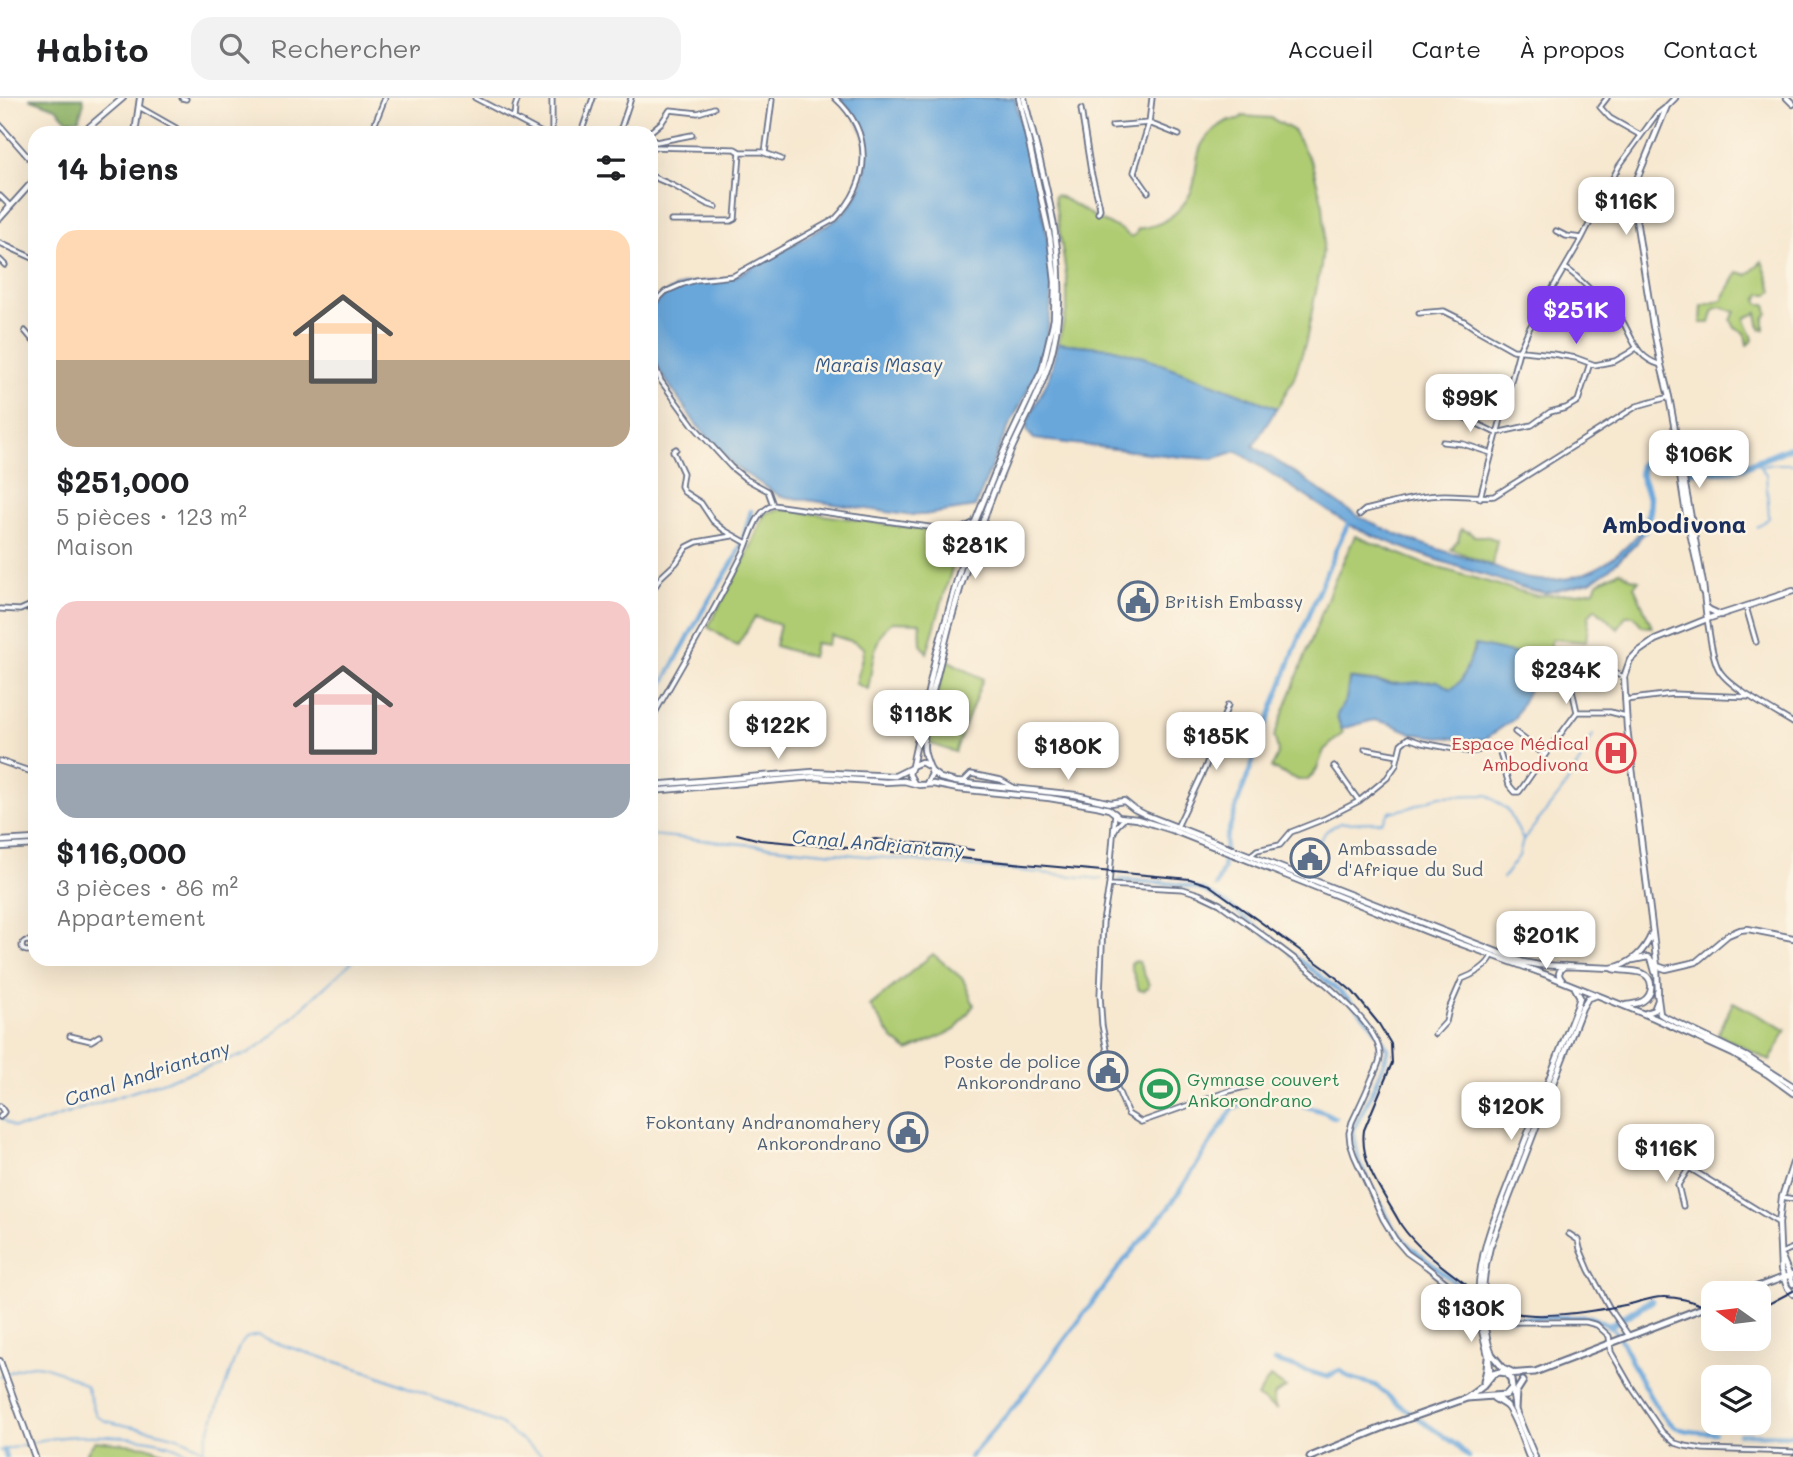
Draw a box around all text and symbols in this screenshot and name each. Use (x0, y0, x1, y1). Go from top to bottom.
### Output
search box (191, 17, 681, 80)
text: Habito (35, 27, 149, 70)
icon: search (215, 29, 253, 67)
text: Rechercher (271, 31, 422, 65)
text: Accueil (1287, 33, 1373, 64)
text: Carte (1411, 33, 1481, 64)
text: À propos (1519, 33, 1625, 64)
text: Contact (1663, 33, 1758, 64)
text: 14 biens (56, 148, 179, 188)
icon: filters (592, 149, 630, 187)
pin: $116K (1577, 178, 1675, 237)
text: $116K (1594, 185, 1658, 215)
icon: home (280, 276, 406, 402)
pin: $251K (1527, 286, 1625, 346)
text: $251K (1543, 294, 1609, 324)
water label: Marais Masay (815, 352, 943, 377)
pin: $99K (1429, 374, 1511, 434)
text: $99K (1442, 382, 1499, 412)
pin: $106K (1650, 430, 1748, 490)
text: $106K (1665, 438, 1733, 468)
text: $251,000 (56, 461, 189, 501)
text: 5 pièces · 123 m² (56, 501, 247, 531)
district label: Ambodivona (1601, 508, 1747, 539)
pin: $281K (926, 522, 1024, 581)
text: $281K (942, 529, 1008, 559)
text: Maison (56, 531, 133, 561)
public building icon: British Embassy (1117, 580, 1159, 622)
place label: British Embassy (1165, 589, 1303, 613)
pin: $234K (1517, 646, 1615, 706)
icon: home (280, 647, 406, 773)
text: $234K (1531, 654, 1601, 684)
pin: $118K (872, 690, 970, 750)
text: $118K (889, 698, 953, 728)
pin: $122K (729, 702, 827, 761)
text: $122K (745, 709, 811, 739)
pin: $185K (1167, 712, 1265, 772)
text: $185K (1182, 720, 1250, 750)
pin: $180K (1019, 722, 1117, 782)
text: $180K (1034, 730, 1102, 760)
place label: Espace Médical Ambodivona (1451, 731, 1589, 776)
hospital icon: Espace Médical Ambodivona (1595, 732, 1637, 774)
water label: Canal Andriantany (791, 823, 965, 863)
text: $116,000 (56, 832, 186, 872)
place label: Ambassade d'Afrique du Sud (1337, 836, 1483, 881)
public building icon: Ambassade d'Afrique du Sud (1289, 837, 1331, 879)
text: 3 pièces · 86 m² (56, 872, 238, 902)
text: Appartement (56, 902, 206, 932)
pin: $201K (1497, 912, 1595, 971)
text: $201K (1512, 919, 1580, 949)
water label: Canal Andriantany (61, 1034, 233, 1112)
place label: Poste de police Ankorondrano (944, 1049, 1081, 1094)
public building icon: Poste de police Ankorondrano (1087, 1050, 1129, 1092)
place label: Gymnase couvert Ankorondrano (1187, 1067, 1340, 1112)
sports icon: Gymnase couvert Ankorondrano (1139, 1068, 1181, 1110)
pin: $120K (1462, 1082, 1560, 1142)
text: $120K (1477, 1090, 1545, 1120)
place label: Fokontany Andranomahery Ankorondrano (646, 1110, 881, 1155)
public building icon: Fokontany Andranomahery Ankorondrano (887, 1111, 929, 1153)
pin: $116K (1617, 1124, 1715, 1184)
text: $116K (1634, 1132, 1698, 1162)
north arrow (1701, 1281, 1771, 1351)
map controls (1701, 1281, 1771, 1435)
pin: $130K (1422, 1284, 1520, 1344)
text: $130K (1437, 1292, 1505, 1322)
button: layers (1701, 1365, 1771, 1435)

